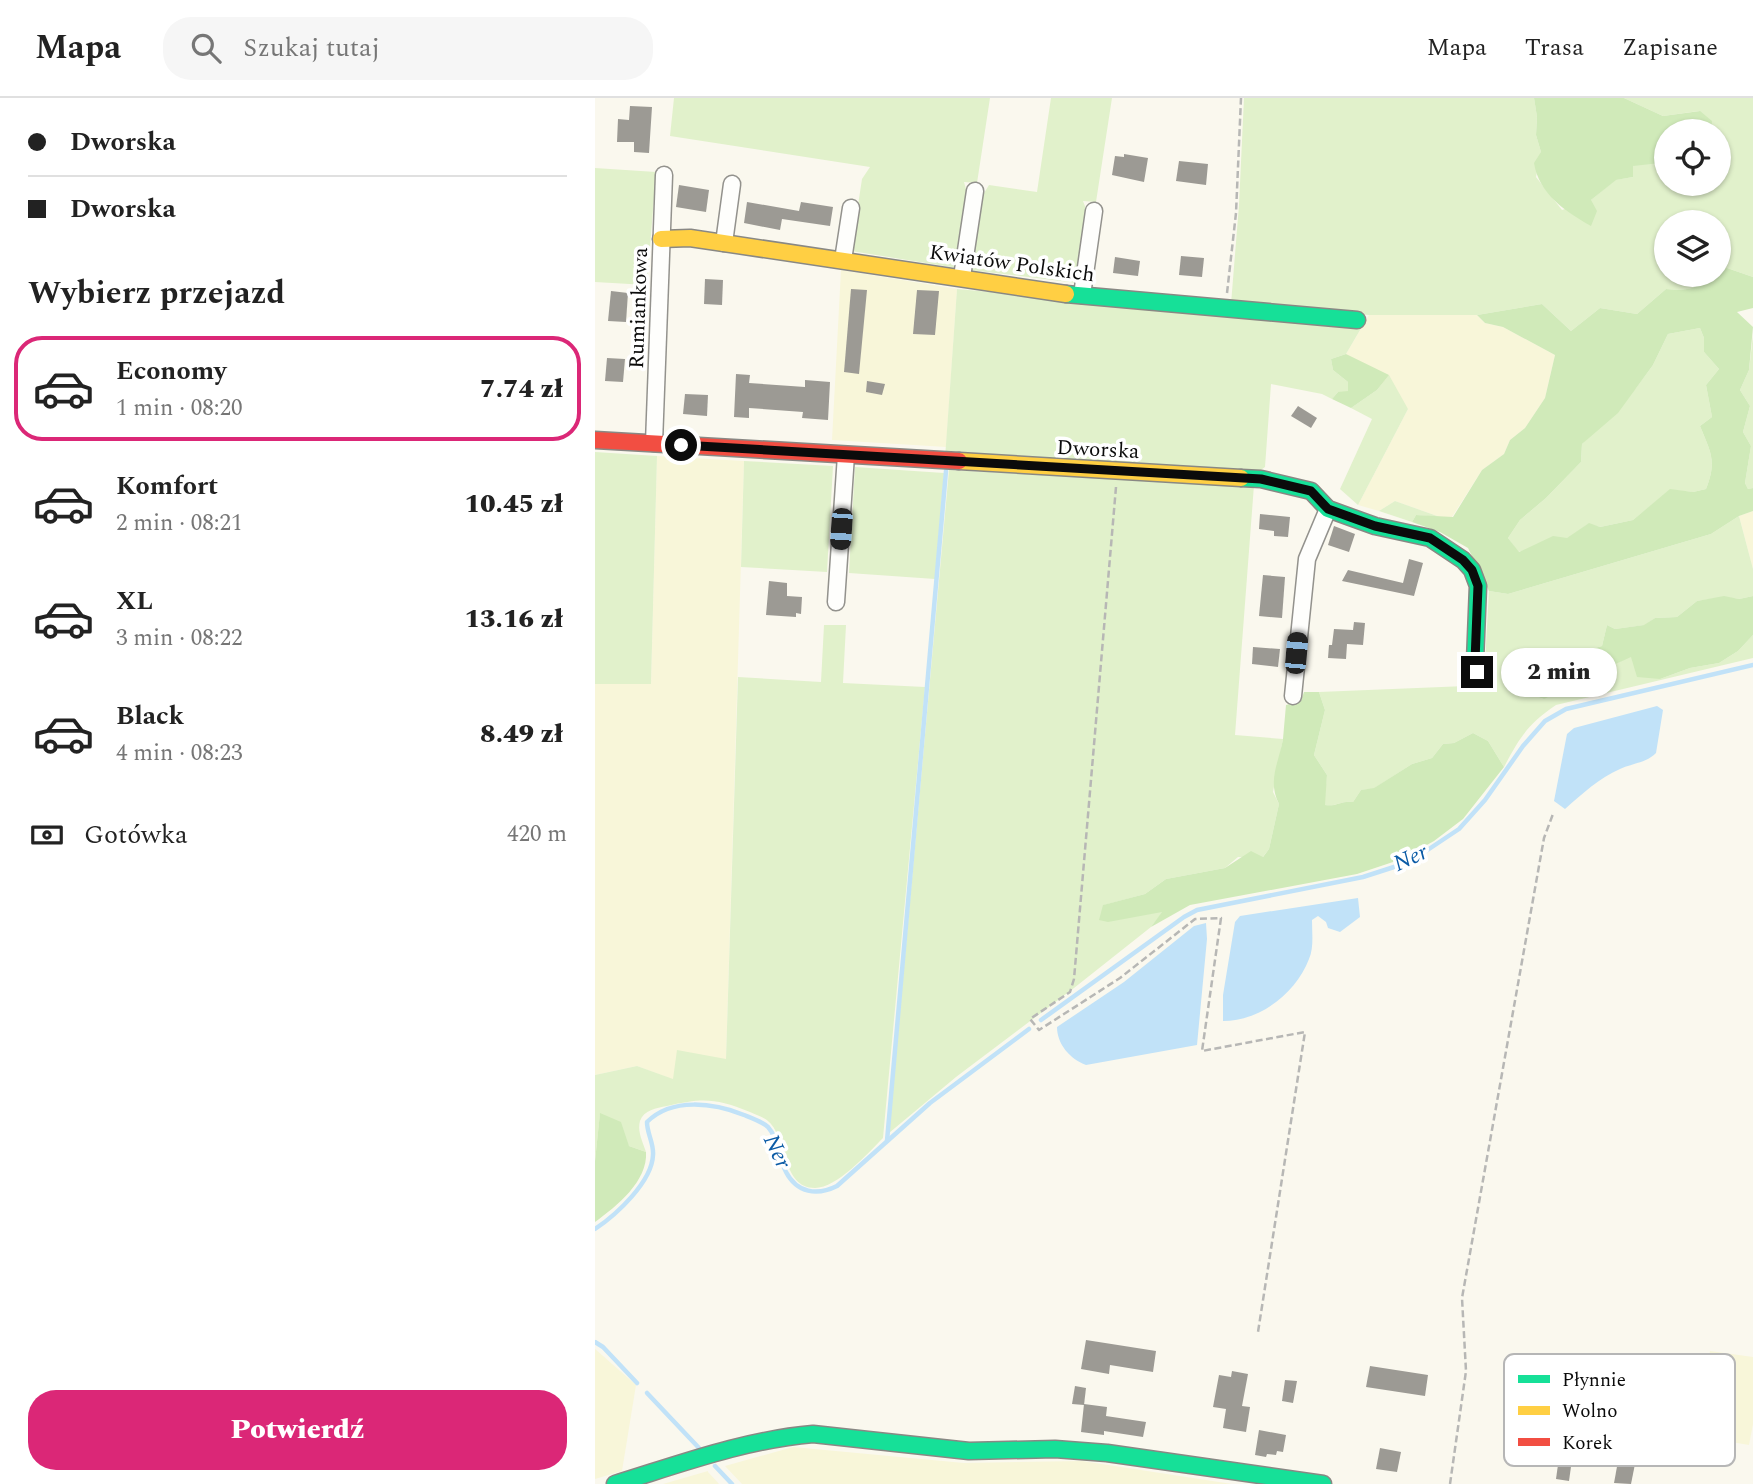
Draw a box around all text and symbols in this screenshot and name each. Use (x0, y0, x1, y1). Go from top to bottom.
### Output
search box (163, 17, 653, 80)
text: Mapa (35, 23, 121, 73)
text: Szukaj tutaj (243, 28, 380, 68)
icon: search (187, 29, 225, 67)
text: Mapa (1427, 30, 1487, 66)
text: Trasa (1525, 30, 1584, 66)
text: Zapisane (1622, 30, 1718, 66)
map controls (1654, 119, 1731, 287)
button: locate (1654, 119, 1731, 196)
text: Dworska (70, 122, 176, 162)
text: Dworska (70, 189, 176, 229)
button: layers (1654, 210, 1731, 287)
street label: Kwiatów Polskich (927, 237, 1097, 291)
street label: Rumiankowa (621, 246, 657, 369)
text: Wybierz przejazd (28, 269, 285, 318)
text: Economy (116, 351, 226, 391)
icon: car (32, 357, 95, 420)
text: 7.74 zł (480, 369, 563, 409)
text: 1 min · 08:20 (116, 391, 243, 426)
route start (665, 429, 697, 461)
street label: Dworska (1056, 432, 1141, 468)
text: Komfort (116, 466, 218, 506)
icon: car (32, 472, 95, 535)
text: 10.45 zł (464, 484, 563, 524)
text: 2 min · 08:21 (116, 506, 243, 541)
car (830, 507, 853, 551)
text: XL (116, 581, 153, 621)
icon: car (32, 587, 95, 650)
text: 13.16 zł (464, 599, 563, 639)
text: 3 min · 08:22 (116, 621, 243, 656)
car (1284, 631, 1309, 675)
callout: 2 min (1501, 648, 1617, 696)
text: 2 min (1527, 655, 1591, 690)
route end (1461, 656, 1493, 688)
text: Black (116, 696, 184, 736)
icon: car (32, 702, 95, 765)
text: 8.49 zł (480, 714, 563, 754)
text: 4 min · 08:23 (116, 736, 243, 771)
text: Gotówka (84, 815, 188, 855)
icon: cash (28, 816, 66, 854)
text: 420 m (507, 817, 567, 852)
water label: Ner (1387, 835, 1435, 882)
water label: Ner (753, 1128, 800, 1176)
legend (1504, 1354, 1735, 1466)
text: Płynnie (1562, 1366, 1626, 1395)
button: Potwierdź (28, 1390, 567, 1470)
text: Wolno (1562, 1397, 1617, 1426)
text: Korek (1562, 1429, 1613, 1458)

